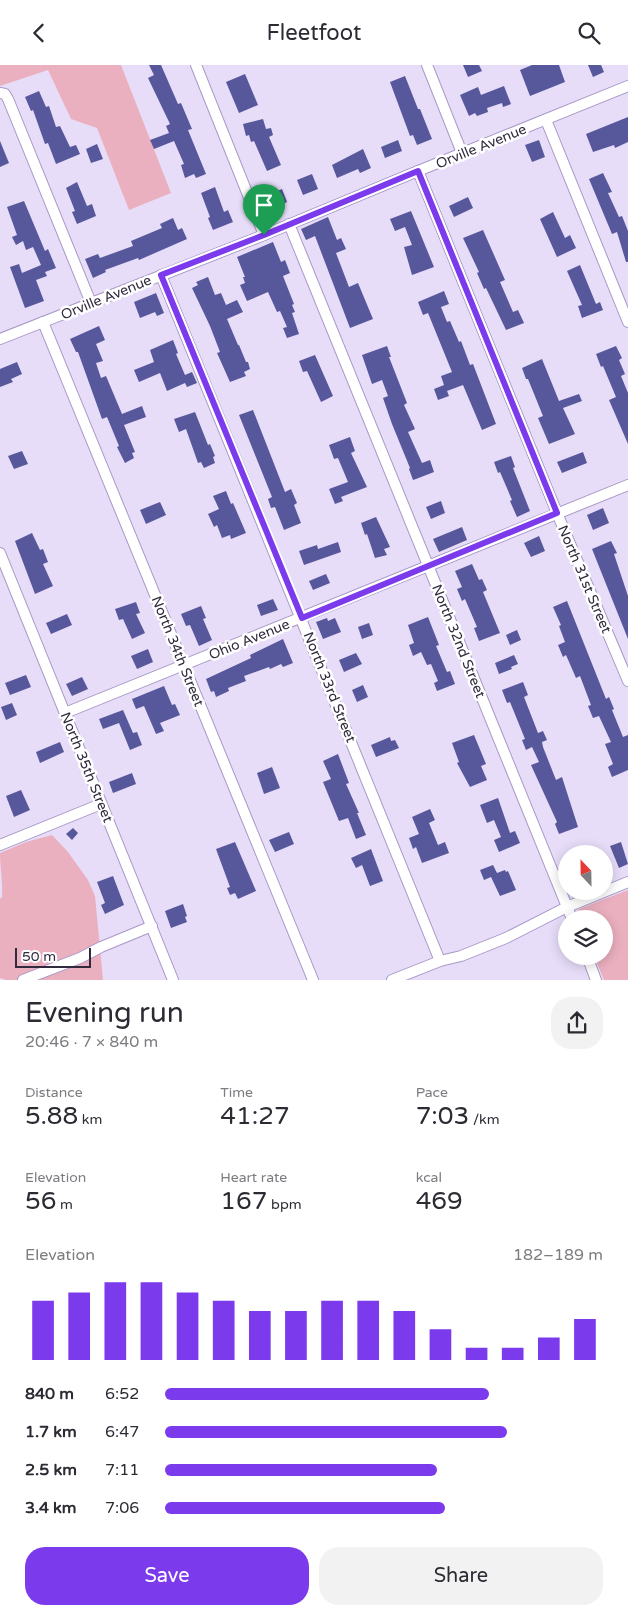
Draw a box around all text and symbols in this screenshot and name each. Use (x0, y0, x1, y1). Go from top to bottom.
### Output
icon: back (25, 19, 53, 47)
icon: search (575, 19, 603, 47)
text: Fleetfoot (267, 20, 361, 46)
street label: Orville Avenue (433, 121, 529, 172)
pin (243, 184, 285, 235)
icon: arrive (250, 191, 278, 219)
street label: Orville Avenue (58, 272, 154, 323)
street label: North 31st Street (554, 523, 615, 636)
street label: North 32nd Street (428, 582, 489, 701)
street label: North 34th Street (148, 594, 208, 709)
street label: Ohio Avenue (206, 616, 292, 663)
street label: North 33rd Street (300, 629, 360, 746)
street label: North 35th Street (57, 710, 117, 825)
north arrow (558, 845, 612, 900)
map controls (558, 845, 613, 965)
button: layers (558, 910, 613, 965)
scale bar (15, 945, 91, 968)
text: 50 m (22, 948, 56, 965)
text: Evening run (25, 996, 184, 1030)
button: share (551, 997, 603, 1049)
text: 20:46 · 7 × 840 m (25, 1032, 158, 1052)
text: Distance (25, 1084, 83, 1101)
text: Time (220, 1084, 253, 1101)
text: Pace (416, 1084, 448, 1101)
text: 5.88 (25, 1101, 78, 1131)
text: 41:27 (220, 1101, 290, 1131)
text: 7:03 (416, 1101, 469, 1131)
text: km (78, 1111, 102, 1128)
text: /km (469, 1111, 500, 1128)
text: Elevation (25, 1169, 86, 1186)
text: Heart rate (220, 1169, 287, 1186)
text: kcal (416, 1169, 442, 1186)
text: 56 (25, 1186, 56, 1216)
text: 167 (220, 1186, 267, 1216)
text: 469 (416, 1186, 463, 1216)
text: m (56, 1196, 73, 1213)
text: bpm (267, 1196, 302, 1213)
text: Elevation (25, 1245, 95, 1265)
text: 182–189 m (513, 1245, 603, 1265)
text: 840 m (25, 1384, 74, 1404)
text: 6:52 (105, 1384, 139, 1404)
text: 1.7 km (25, 1422, 77, 1442)
text: 6:47 (105, 1422, 139, 1442)
text: 2.5 km (25, 1460, 77, 1480)
text: 7:11 (105, 1460, 139, 1480)
text: 3.4 km (25, 1498, 77, 1518)
text: 7:06 (105, 1498, 139, 1518)
button: Save (25, 1547, 309, 1605)
button: Share (319, 1547, 603, 1605)

